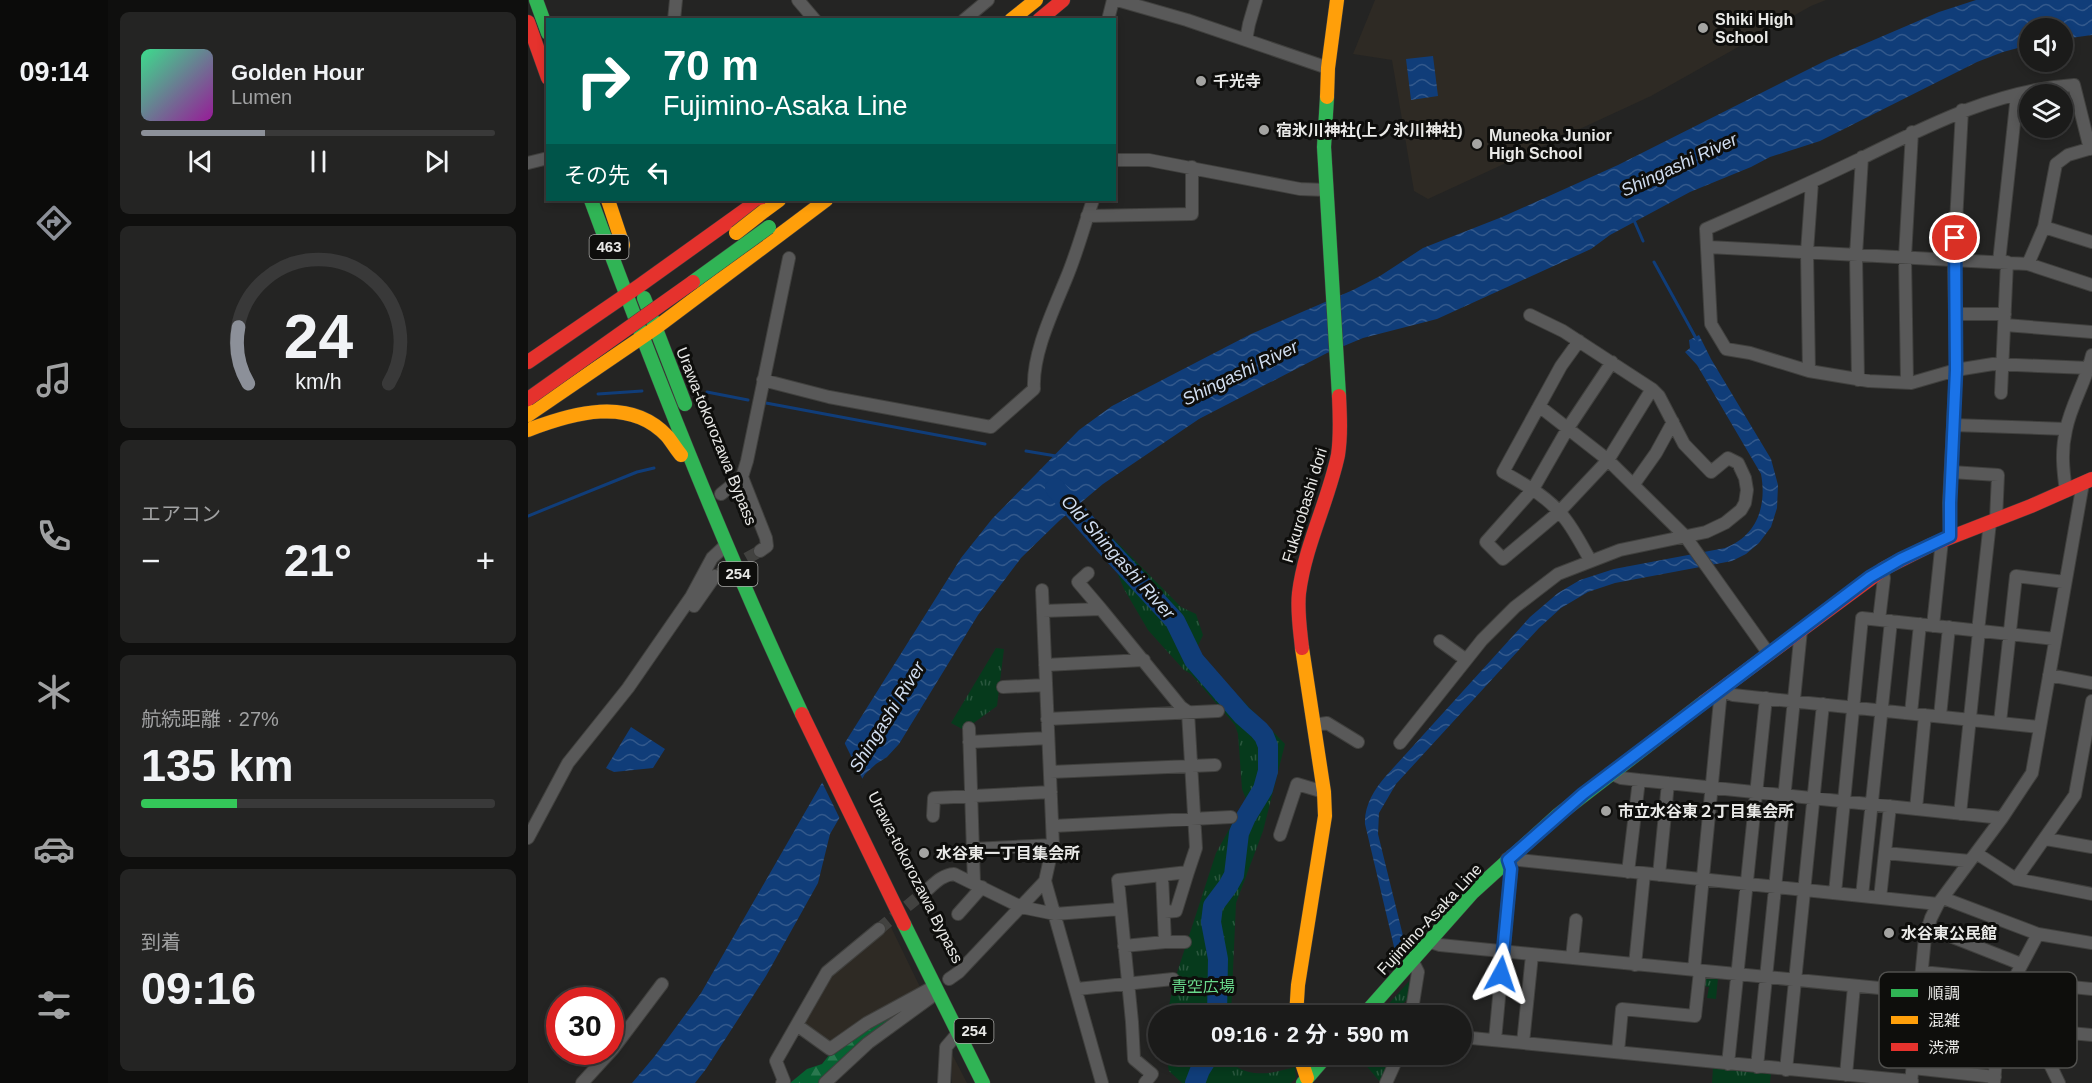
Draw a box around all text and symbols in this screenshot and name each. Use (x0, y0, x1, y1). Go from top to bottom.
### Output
place label: Shiki High School (1715, 11, 1793, 46)
map controls (2019, 18, 2073, 138)
button: sound (2019, 18, 2073, 72)
marker: Shiki High School (1696, 21, 1710, 35)
icon: right (564, 42, 642, 120)
text: 70 m (663, 42, 759, 89)
text: 09:14 (19, 57, 89, 87)
text: Golden Hour (231, 60, 364, 85)
place label: 千光寺 (1213, 73, 1261, 90)
marker: 千光寺 (1194, 74, 1208, 88)
button: layers (2019, 84, 2073, 138)
text: Lumen (231, 86, 292, 108)
text: Fujimino-Asaka Line (663, 91, 908, 121)
place label: 宿氷川神社(上ノ氷川神社) (1276, 121, 1463, 139)
marker: 宿氷川神社(上ノ氷川神社) (1257, 123, 1271, 137)
place label: Muneoka Junior High School (1489, 127, 1612, 162)
water label: Shingashi River (1618, 129, 1741, 201)
marker: Muneoka Junior High School (1470, 137, 1484, 151)
icon: previous (184, 145, 217, 178)
icon: pause (302, 145, 335, 178)
icon: next (420, 145, 453, 178)
icon: left (642, 156, 675, 189)
text: その先 (564, 163, 630, 188)
icon: directions (33, 202, 75, 244)
pin (1929, 212, 1980, 263)
icon: arrive (1938, 221, 1971, 254)
road number: 463 (590, 235, 628, 259)
text: 24 (283, 302, 353, 371)
water label: Shingashi River (1179, 336, 1302, 410)
street label: Urawa-tokorozawa Bypass (673, 345, 760, 528)
icon: music (33, 359, 75, 401)
text: km/h (295, 371, 341, 395)
street label: Fukurobashi dori (1279, 446, 1330, 565)
water label: Old Shingashi River (1057, 491, 1179, 624)
text: エアコン (141, 503, 221, 525)
icon: phone (33, 515, 75, 557)
text: 21° (284, 535, 352, 586)
text: − (141, 542, 160, 579)
text: + (476, 542, 495, 579)
road number: 254 (718, 562, 758, 586)
water label: Shingashi River (845, 657, 929, 776)
icon: climate (33, 671, 75, 713)
text: 航続距離 · 27% (141, 708, 279, 730)
text: 135 km (141, 740, 294, 791)
street label: Urawa-tokorozawa Bypass (865, 789, 966, 966)
place label: 市立水谷東２丁目集会所 (1618, 803, 1794, 820)
marker: 市立水谷東２丁目集会所 (1599, 804, 1613, 818)
icon: car (33, 828, 75, 870)
place label: 水谷東一丁目集会所 (936, 845, 1080, 862)
marker: 水谷東一丁目集会所 (917, 846, 931, 860)
street label: Fujimino-Asaka Line (1374, 860, 1485, 978)
place label: 水谷東公民館 (1901, 925, 1997, 942)
marker: 水谷東公民館 (1882, 926, 1896, 940)
text: 到着 (141, 931, 181, 953)
position arrow (1469, 942, 1533, 1006)
text: 09:16 (141, 963, 256, 1014)
legend (1879, 972, 2077, 1068)
park label: 青空広場 (1171, 978, 1235, 995)
icon: filters (33, 984, 75, 1026)
text: 順調 (1928, 985, 1960, 1002)
speed limit sign: 30 (546, 987, 624, 1065)
text: 混雑 (1928, 1012, 1960, 1029)
road number: 254 (954, 1019, 994, 1043)
text: 09:16 · 2 分 · 590 m (1211, 1022, 1409, 1047)
text: 渋滞 (1928, 1039, 1960, 1056)

